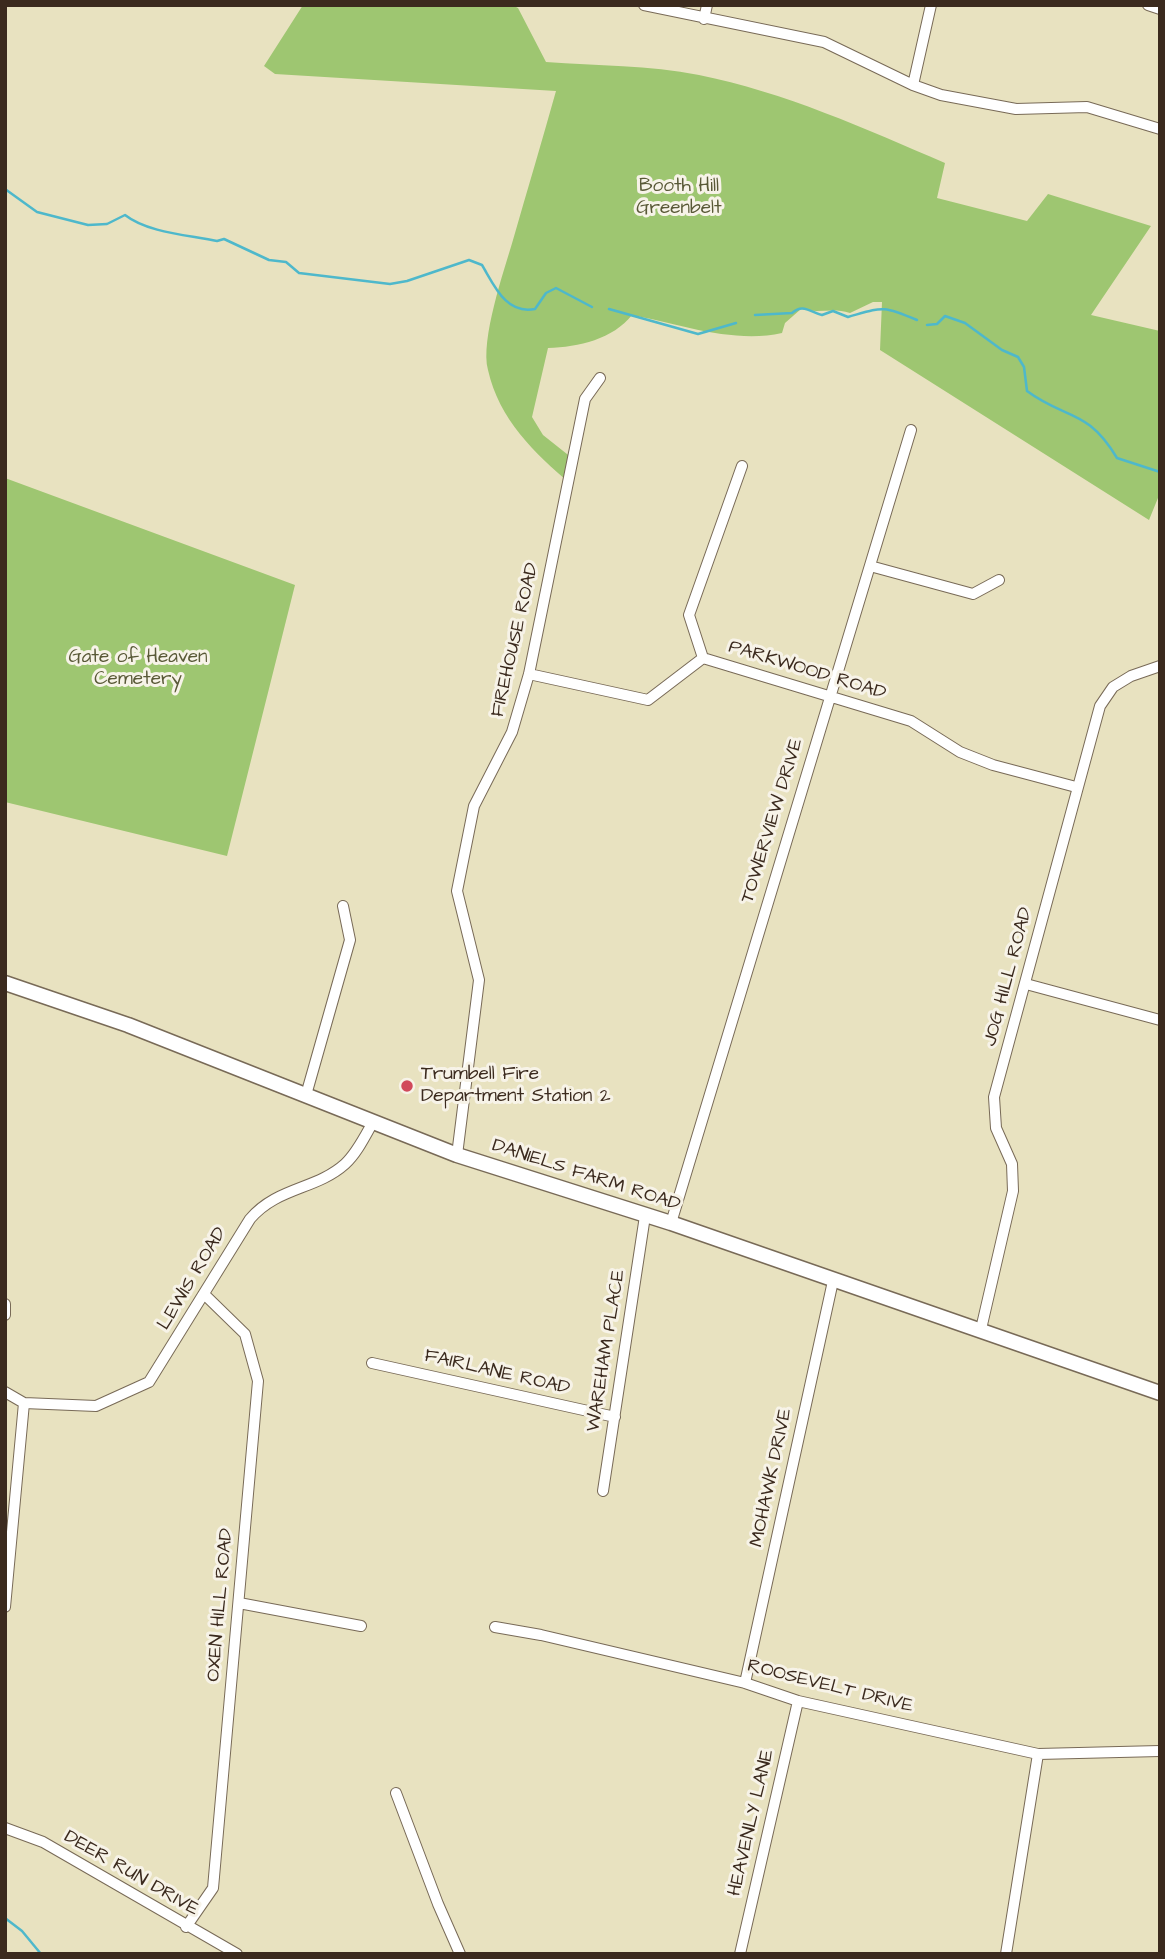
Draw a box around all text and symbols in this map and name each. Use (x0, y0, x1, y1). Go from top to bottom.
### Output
park label: Booth Hill Greenbelt (636, 176, 722, 220)
street label: FIREHOUSE ROAD (487, 561, 545, 719)
street label: PARKWOOD ROAD (726, 636, 888, 706)
park label: Gate of Heaven Cemetery (68, 647, 208, 691)
street label: TOWERVIEW DRIVE (737, 736, 809, 906)
street label: JOG HILL ROAD (980, 905, 1038, 1049)
place label: Trumbell Fire Department Station 2 (421, 1064, 611, 1108)
marker: Trumbell Fire Department Station 2 (399, 1078, 415, 1094)
street label: DANIELS FARM ROAD (489, 1135, 683, 1217)
street label: LEWIS ROAD (153, 1224, 233, 1334)
street label: WAREHAM PLACE (583, 1268, 631, 1434)
street label: FAIRLANE ROAD (422, 1345, 572, 1401)
street label: MOHAWK DRIVE (746, 1407, 798, 1549)
street label: OXEN HILL ROAD (203, 1527, 239, 1683)
street label: ROOSEVELT DRIVE (745, 1655, 915, 1719)
street label: HEAVENLY LANE (724, 1748, 780, 1898)
street label: DEER RUN DRIVE (60, 1826, 202, 1922)

